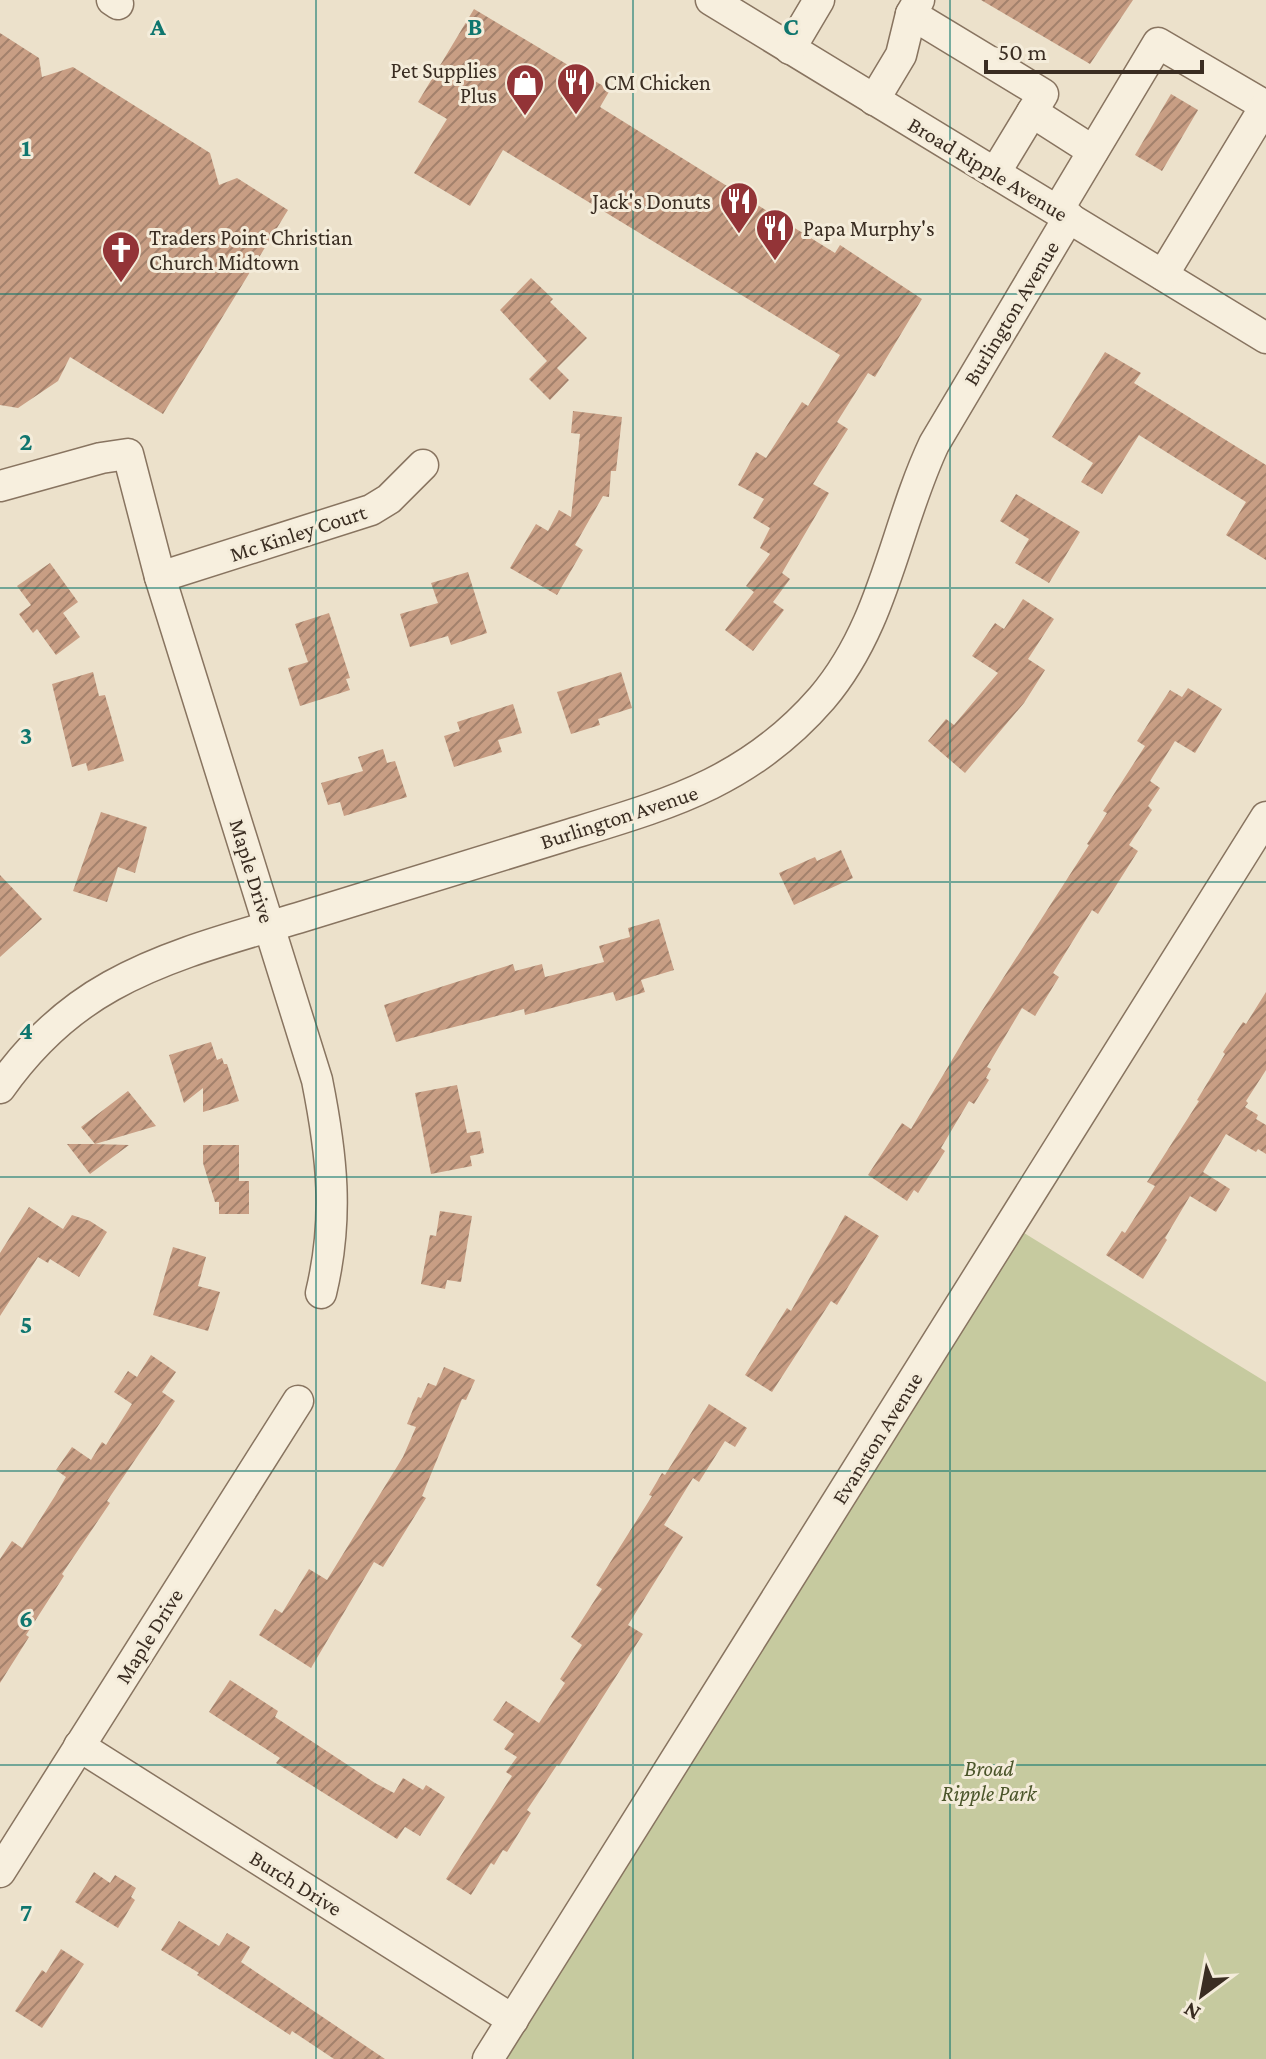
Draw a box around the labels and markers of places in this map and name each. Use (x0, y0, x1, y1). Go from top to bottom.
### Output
place label: Pet Supplies Plus (390, 58, 497, 108)
restaurant icon: CM Chicken (555, 61, 597, 116)
shop icon: Pet Supplies Plus (504, 62, 546, 117)
place label: CM Chicken (604, 70, 711, 95)
restaurant icon: Jack's Donuts (718, 180, 760, 235)
place label: Jack's Donuts (590, 189, 711, 214)
restaurant icon: Papa Murphy's (754, 207, 796, 262)
place label: Papa Murphy's (803, 216, 935, 241)
place label: Traders Point Christian Church Midtown (149, 225, 353, 275)
church icon: Traders Point Christian Church Midtown (100, 229, 142, 284)

